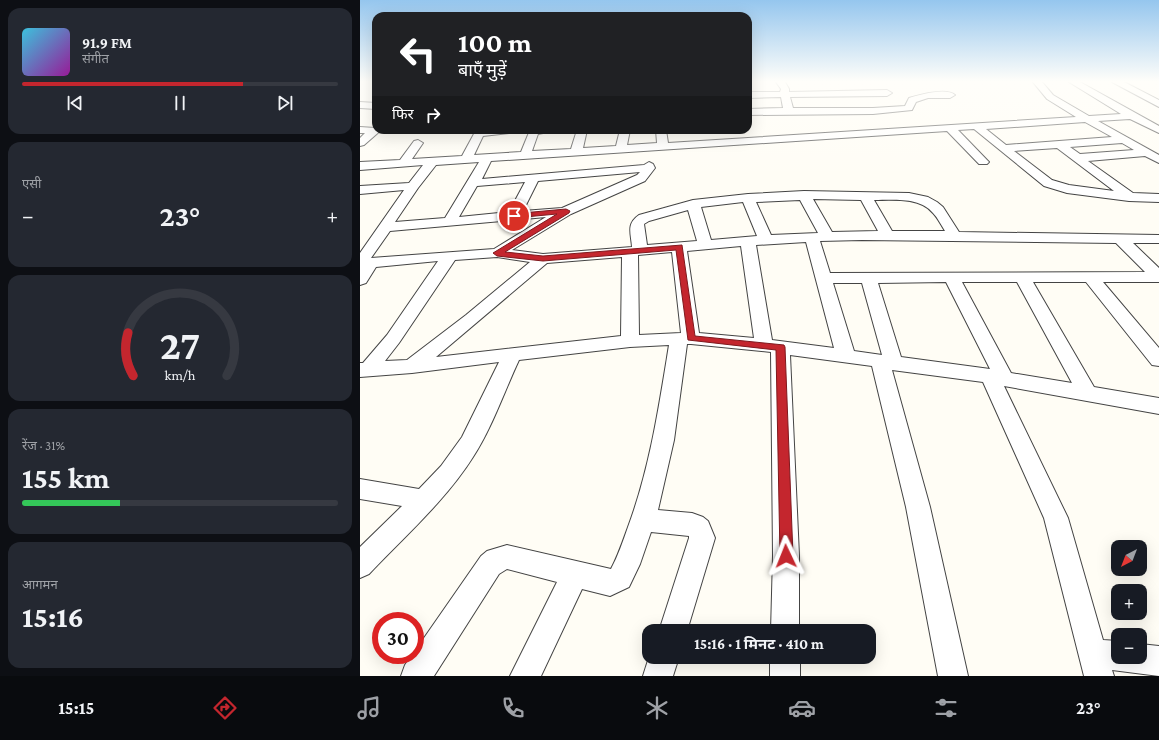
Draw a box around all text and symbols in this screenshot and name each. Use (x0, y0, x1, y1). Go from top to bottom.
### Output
text: 100 m (458, 27, 532, 58)
icon: left (392, 28, 444, 80)
text: 91.9 FM (82, 35, 132, 51)
text: संगीत (82, 51, 109, 66)
text: बाएँ मुड़ें (458, 60, 507, 80)
icon: previous (64, 92, 86, 114)
icon: pause (169, 92, 191, 114)
icon: next (274, 92, 296, 114)
icon: right (422, 104, 444, 126)
text: फिर (392, 106, 414, 122)
text: एसी (22, 176, 41, 191)
text: 23° (159, 199, 201, 232)
pin (497, 199, 531, 233)
text: − (22, 203, 34, 228)
text: + (326, 203, 338, 228)
icon: arrive (503, 205, 525, 227)
text: 27 (160, 322, 200, 368)
text: km/h (165, 367, 196, 383)
text: रेंज · 31% (22, 438, 65, 453)
text: 155 km (22, 461, 110, 494)
position arrow (765, 535, 807, 577)
north arrow (1111, 540, 1147, 576)
map controls (1111, 540, 1147, 664)
text: आगमन (22, 577, 58, 592)
button: + (1111, 584, 1147, 620)
text: 15:16 (22, 600, 84, 633)
speed limit sign: 30 (372, 612, 424, 664)
button: − (1111, 628, 1147, 664)
text: 15:16 · 1 मिनट · 410 m (694, 636, 824, 652)
icon: directions (211, 694, 239, 722)
icon: music (355, 694, 383, 722)
icon: phone (499, 694, 527, 722)
icon: climate (643, 694, 671, 722)
icon: car (788, 694, 816, 722)
icon: filters (932, 694, 960, 722)
text: 15:15 (58, 698, 94, 718)
text: 23° (1076, 698, 1101, 718)

